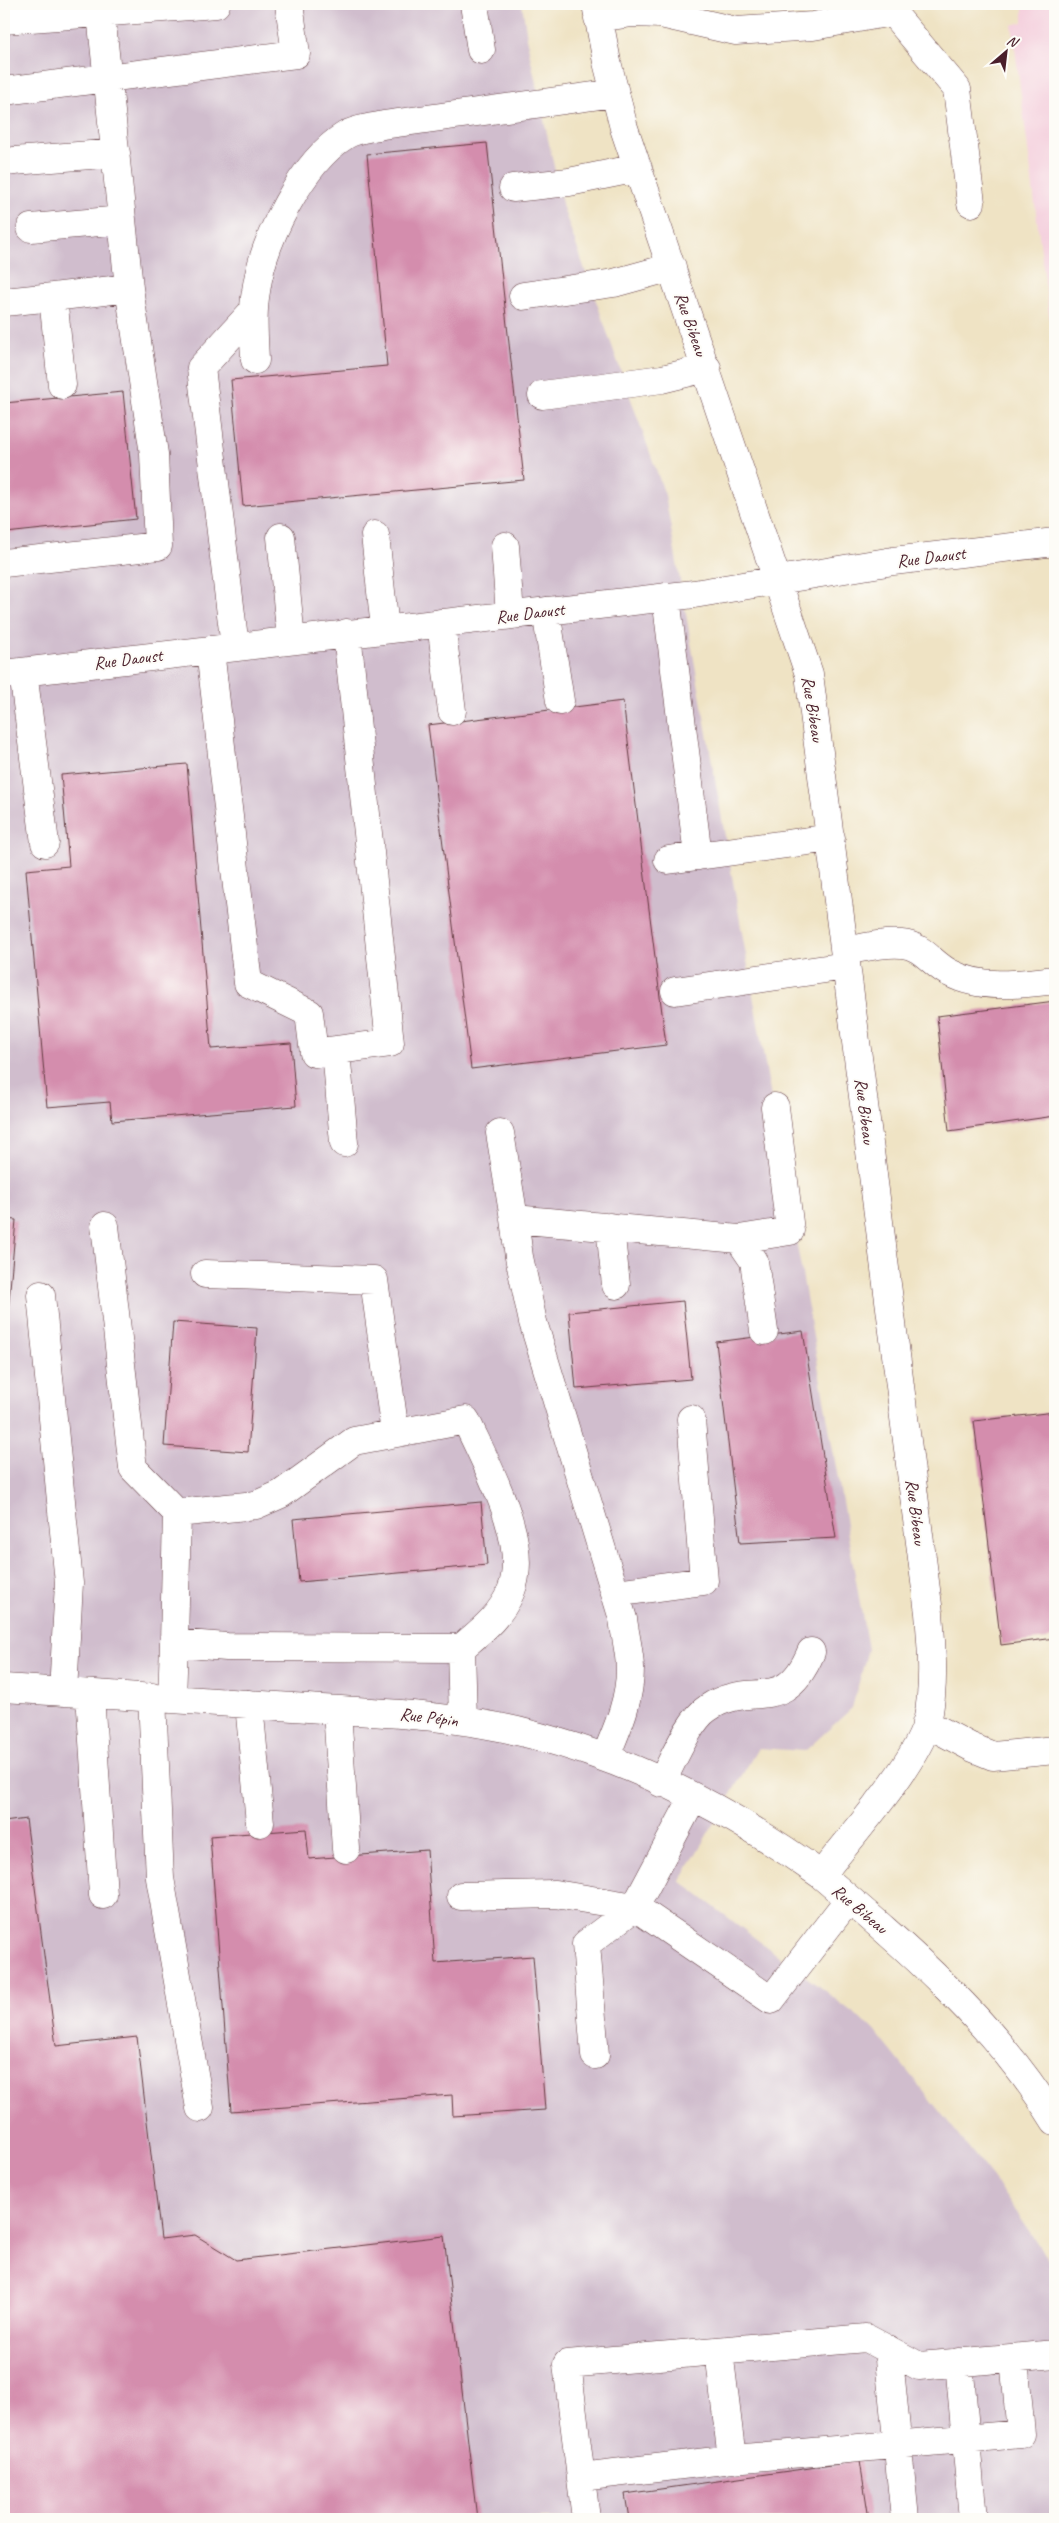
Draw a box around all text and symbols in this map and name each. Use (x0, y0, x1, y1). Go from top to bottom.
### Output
north arrow (982, 28, 1032, 78)
text: N (1004, 31, 1022, 52)
street label: Rue Bibeau (670, 289, 713, 360)
street label: Rue Daoust (895, 542, 969, 572)
street label: Rue Daoust (494, 598, 568, 628)
street label: Rue Daoust (92, 644, 166, 674)
street label: Rue Bibeau (797, 675, 829, 745)
street label: Rue Bibeau (850, 1077, 880, 1146)
street label: Rue Bibeau (901, 1478, 931, 1547)
street label: Rue Pépin (399, 1703, 460, 1732)
street label: Rue Bibeau (828, 1879, 893, 1940)

